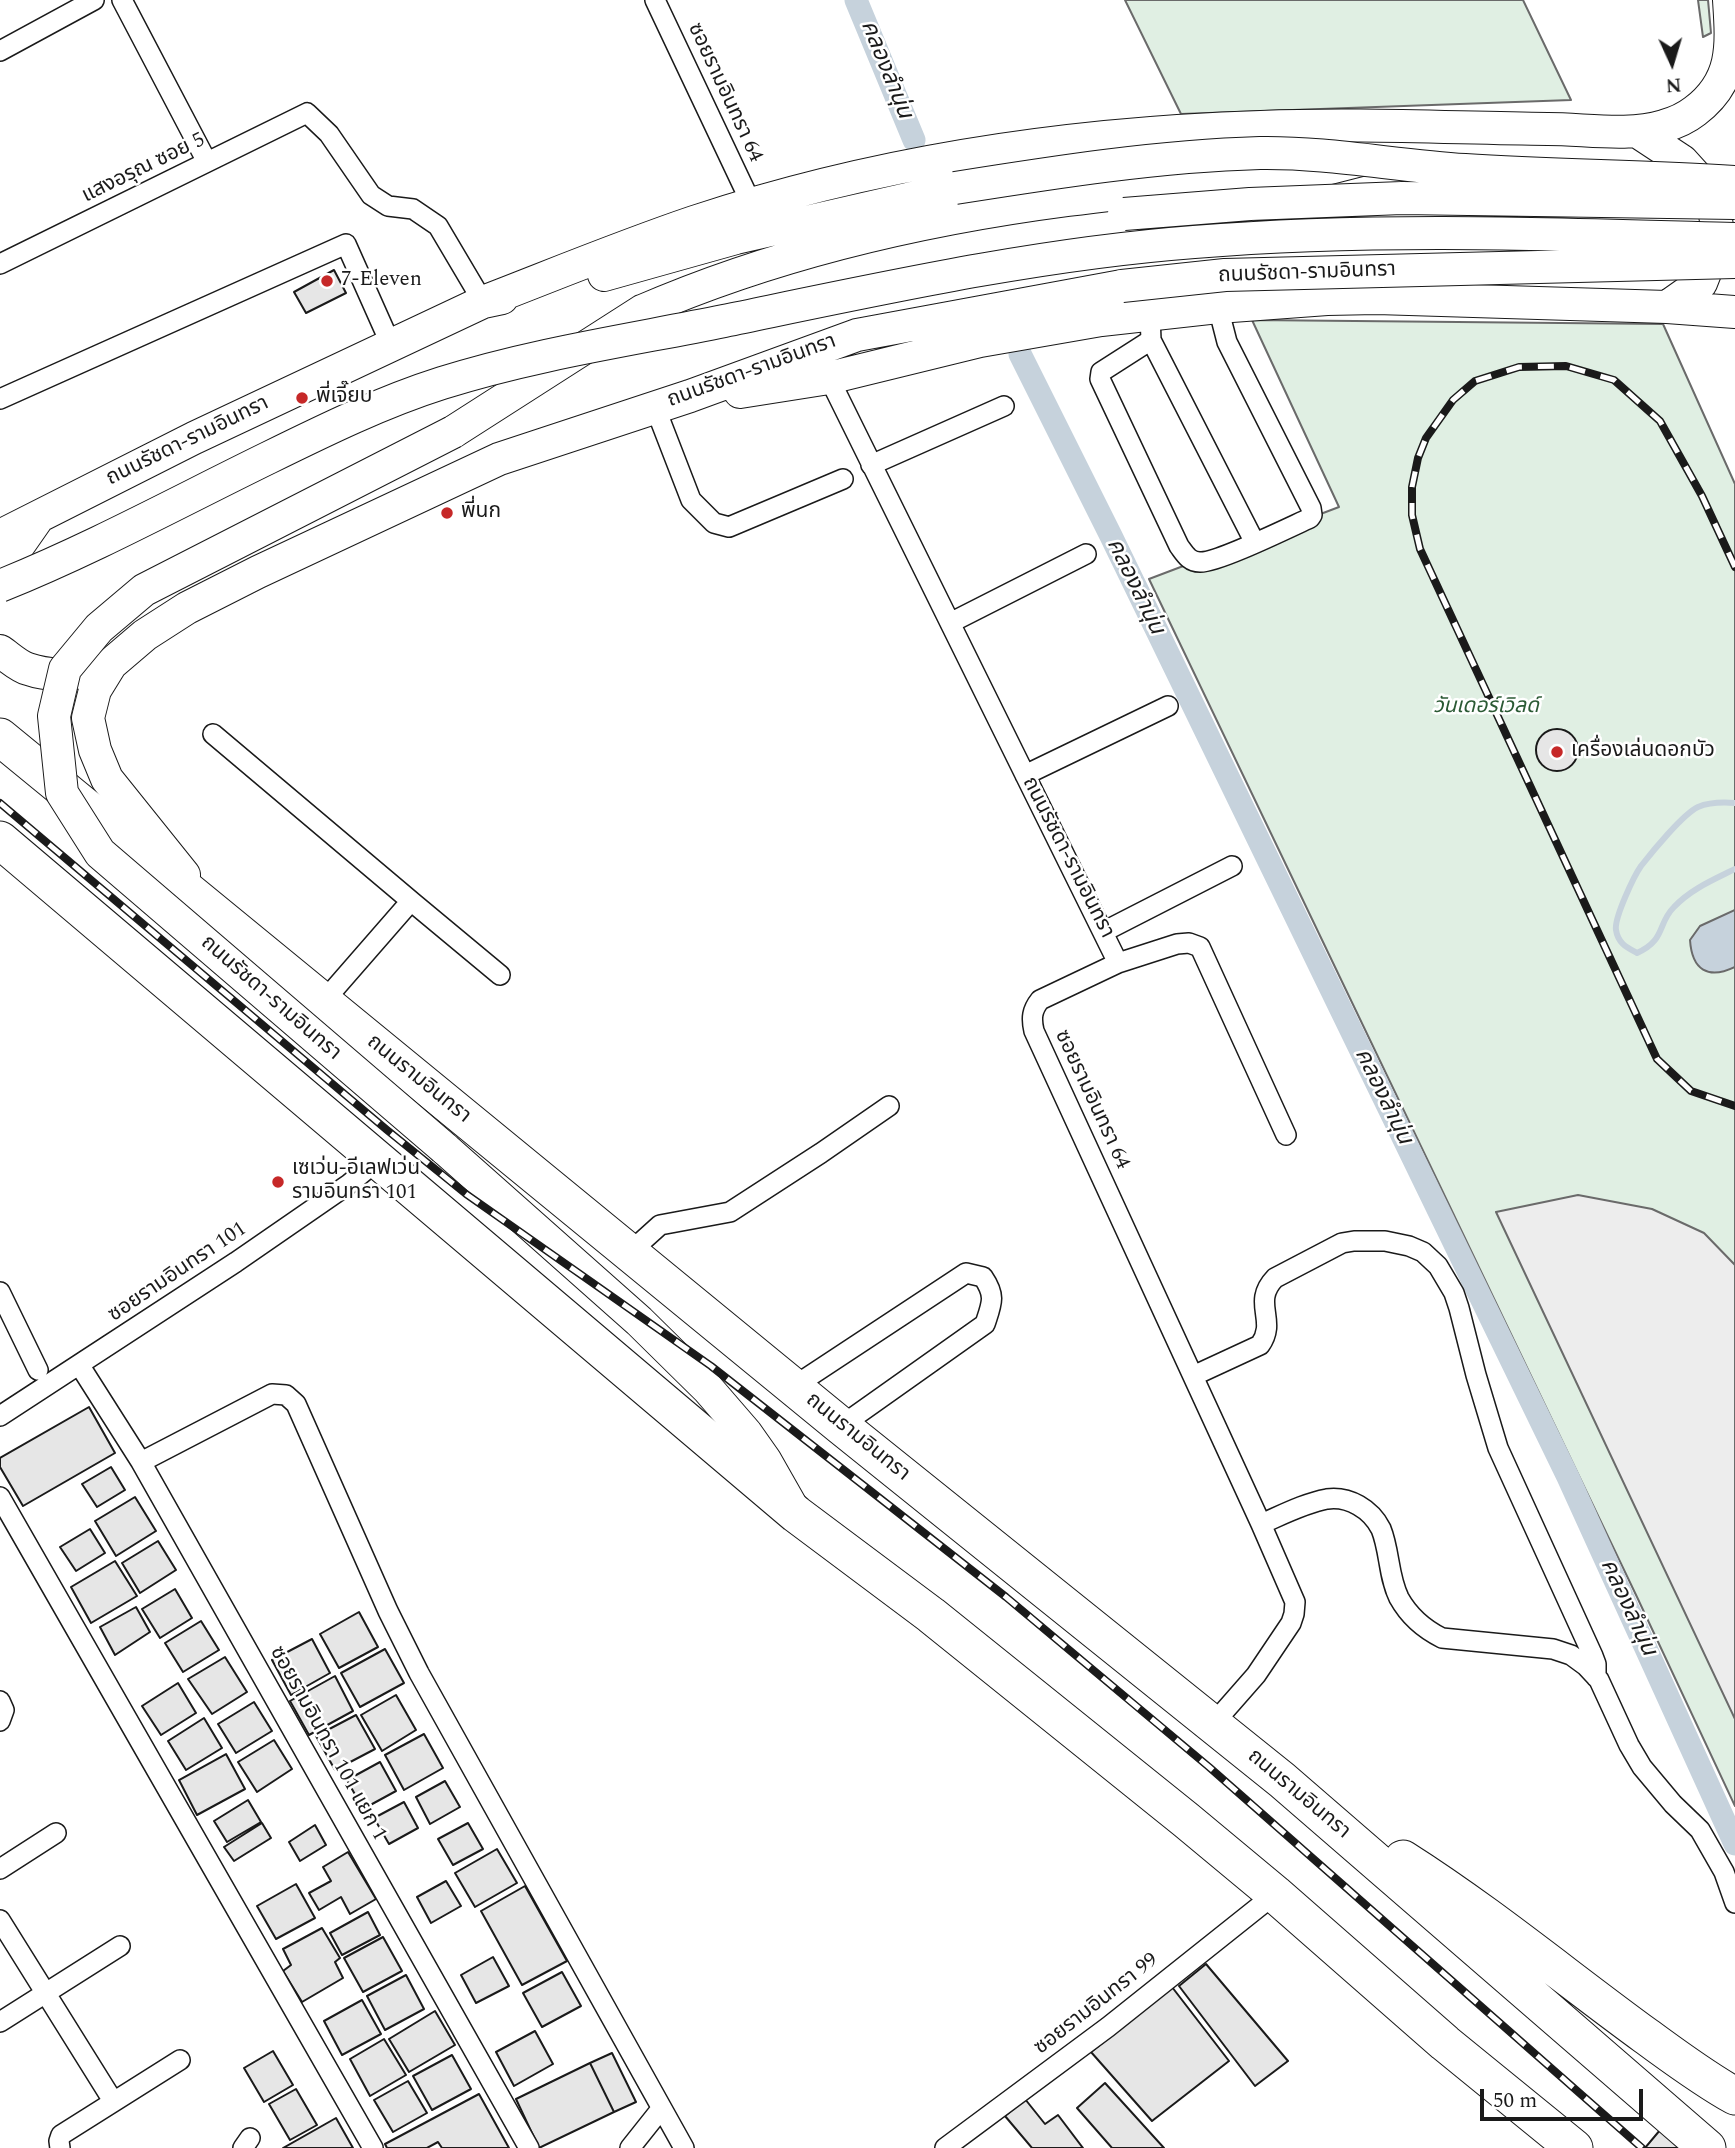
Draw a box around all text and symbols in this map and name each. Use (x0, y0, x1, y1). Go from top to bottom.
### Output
water label: คลองลำนุ่น (853, 17, 917, 123)
street label: ซอยรามอินทรา 64 (681, 19, 767, 167)
north arrow (1637, 28, 1707, 98)
text: N (1665, 69, 1682, 99)
street label: แสงอรุณ ซอย 5 (78, 128, 210, 210)
street label: ถนนรัชดา-รามอินทรา (1218, 258, 1396, 290)
place label: 7-Eleven (341, 268, 422, 294)
marker: 7-Eleven (319, 273, 335, 289)
street label: ถนนรัชดา-รามอินทรา (664, 330, 840, 414)
place label: พี่เจี๊ยบ (316, 385, 373, 411)
marker: พี่เจี๊ยบ (294, 390, 310, 406)
street label: ถนนรัชดา-รามอินทรา (103, 392, 273, 492)
place label: พี่นก (461, 500, 501, 526)
marker: พี่นก (439, 505, 455, 521)
water label: คลองลำนุ่น (1099, 534, 1169, 640)
park label: วันเดอร์เวิลด์ (1433, 695, 1539, 721)
place label: เครื่องเล่นดอกบัว (1571, 739, 1715, 765)
marker: เครื่องเล่นดอกบัว (1549, 744, 1565, 760)
street label: ถนนรัชดา-รามอินทรา (1015, 773, 1119, 943)
street label: ถนนรัชดา-รามอินทรา (195, 931, 345, 1067)
street label: ซอยรามอินทรา 64 (1048, 1026, 1134, 1174)
street label: ถนนรามอินทรา (361, 1030, 475, 1130)
water label: คลองลำนุ่น (1347, 1044, 1417, 1150)
place label: เซเว่น-อีเลฟเว่น รามอินทรา 101 (292, 1157, 420, 1207)
marker: เซเว่น-อีเลฟเว่น รามอินทรา 101 (270, 1174, 286, 1190)
street label: ซอยรามอินทรา 101 (104, 1218, 252, 1328)
street label: ถนนรามอินทรา (800, 1388, 914, 1488)
water label: คลองลำนุ่น (1593, 1555, 1661, 1661)
street label: ซอยรามอินทรา 101 แยก 1 (263, 1642, 391, 1846)
street label: ถนนรามอินทรา (1241, 1745, 1355, 1845)
street label: ซอยรามอินทรา 99 (1030, 1949, 1164, 2061)
scale bar (1483, 2074, 1646, 2118)
text: 50 m (1493, 2085, 1537, 2117)

